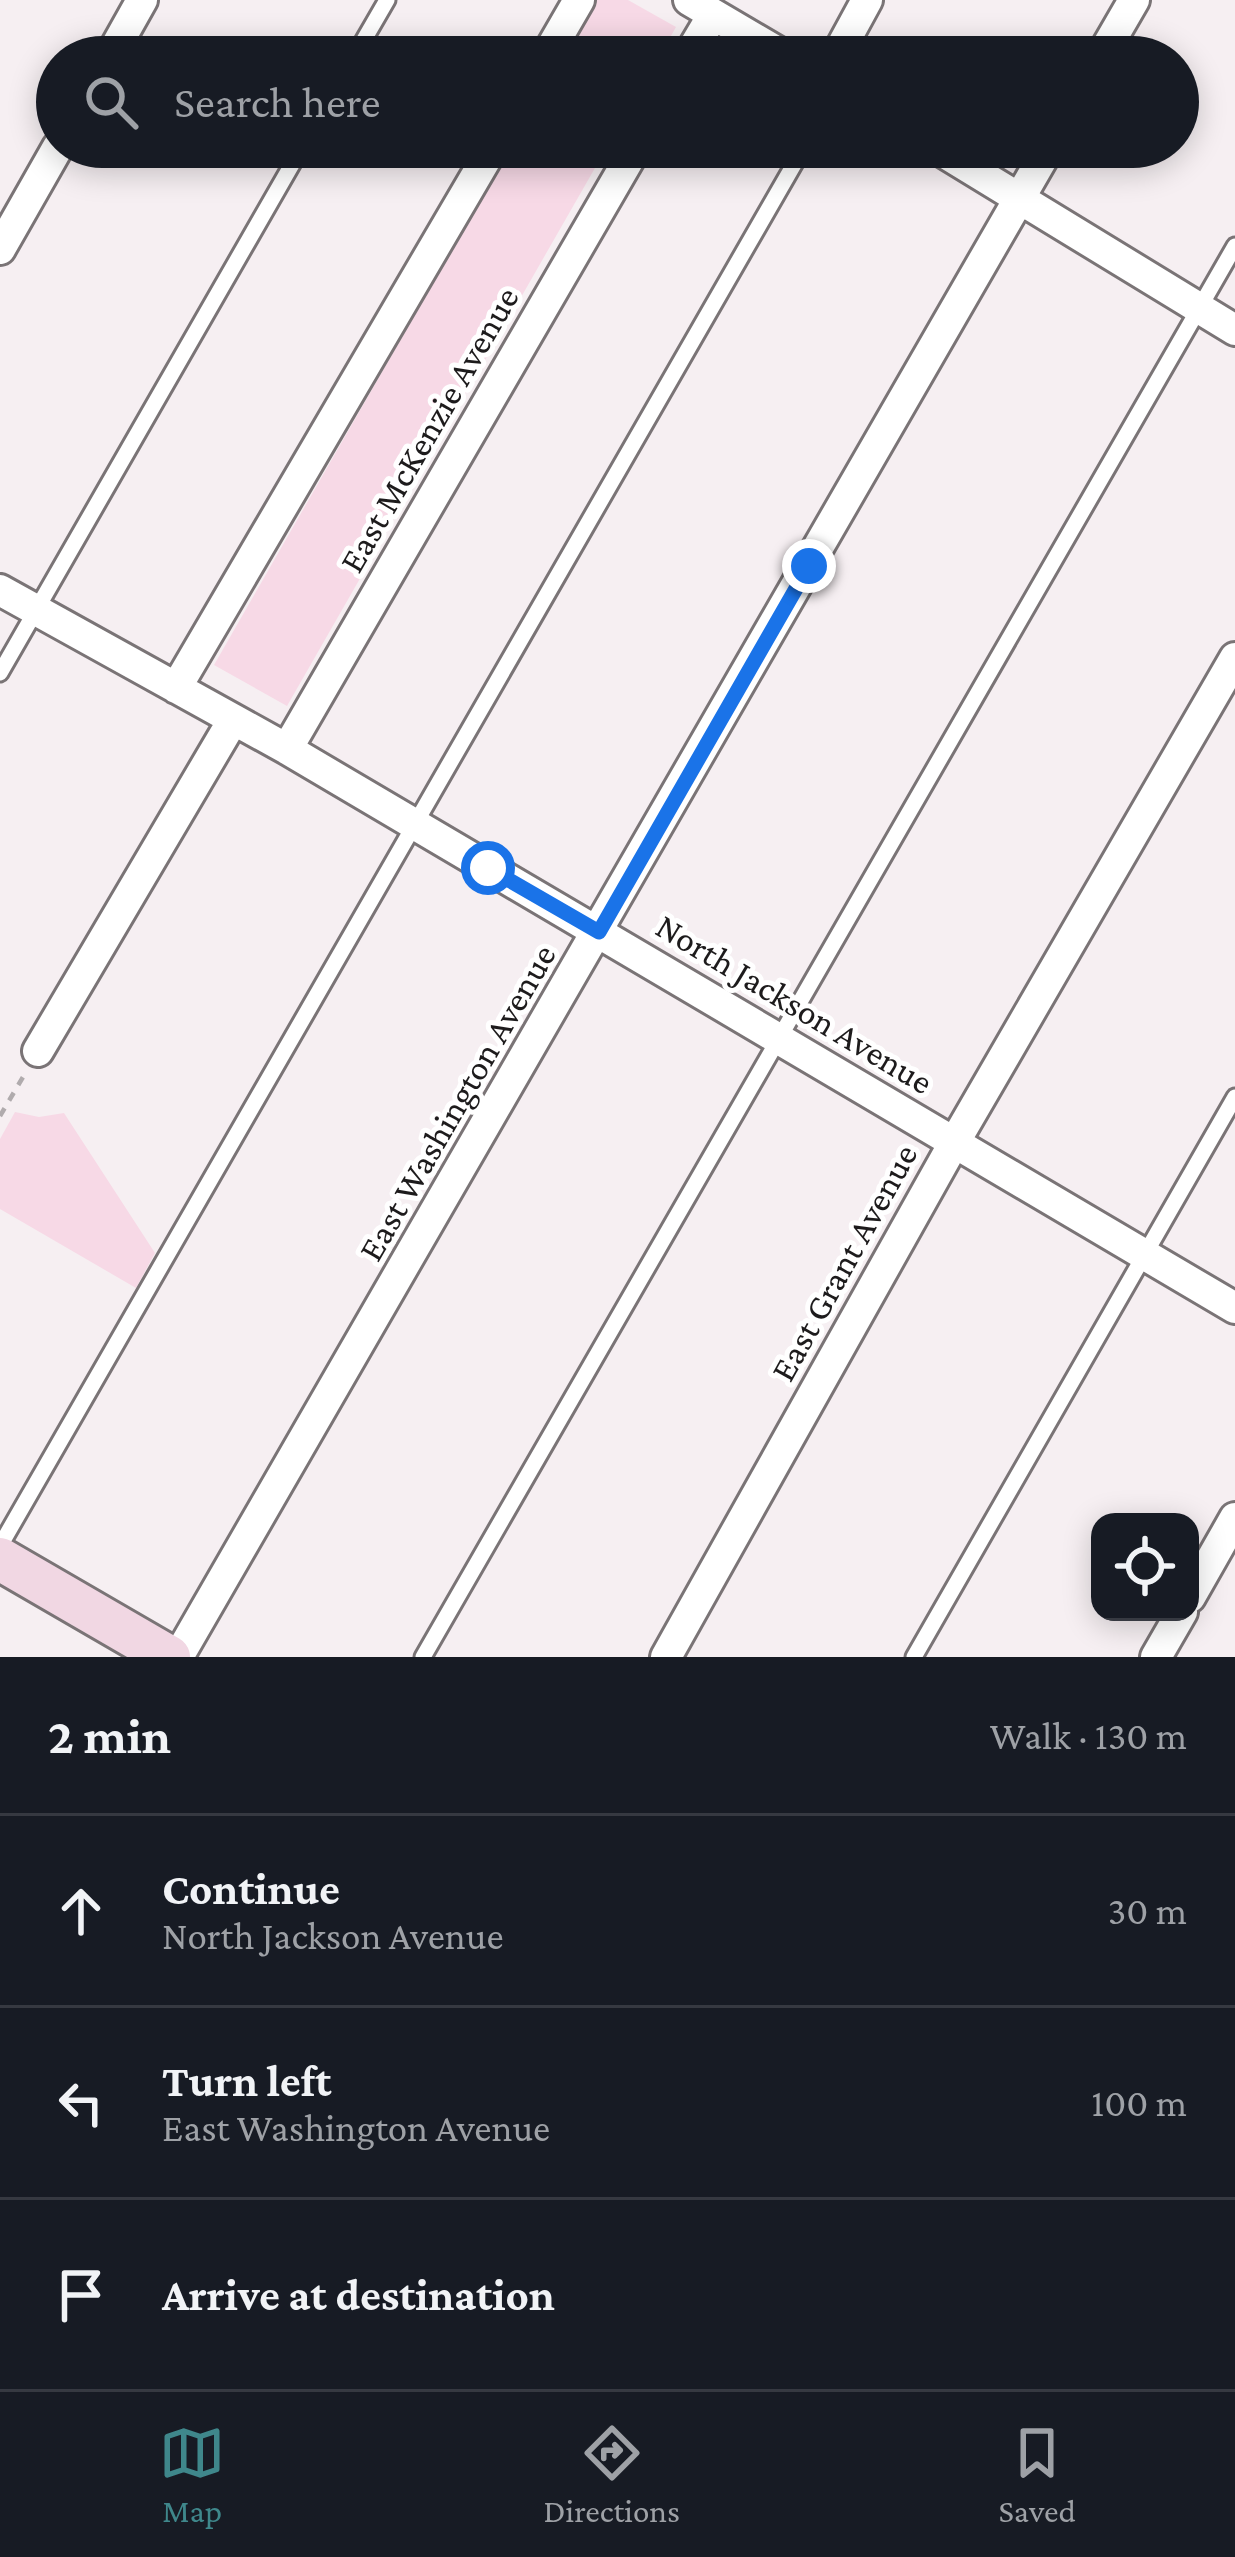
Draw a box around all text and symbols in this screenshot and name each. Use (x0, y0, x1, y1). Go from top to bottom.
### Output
search box (36, 36, 1199, 168)
icon: search (78, 69, 144, 135)
text: Search here (174, 77, 381, 127)
street label: East McKenzie Avenue (331, 280, 527, 579)
route end (782, 539, 836, 593)
route start (461, 841, 515, 895)
street label: North Jackson Avenue (649, 906, 940, 1102)
street label: East Washington Avenue (350, 937, 564, 1268)
street label: East Grant Avenue (762, 1137, 926, 1388)
map controls (1091, 1513, 1199, 1621)
button: locate (1091, 1513, 1199, 1621)
text: 2 min (48, 1707, 171, 1764)
text: Walk · 130 m (990, 1714, 1187, 1757)
text: Continue (162, 1864, 340, 1914)
icon: ahead (48, 1878, 114, 1944)
text: 30 m (1108, 1889, 1187, 1932)
text: North Jackson Avenue (162, 1914, 504, 1957)
text: Turn left (162, 2056, 331, 2106)
icon: left (48, 2070, 114, 2136)
text: 100 m (1091, 2081, 1187, 2124)
text: East Washington Avenue (162, 2106, 550, 2149)
icon: arrive (48, 2262, 114, 2328)
text: Arrive at destination (162, 2270, 555, 2320)
tab: Map (159, 2420, 225, 2529)
tab: Directions (544, 2420, 680, 2529)
tab: Saved (998, 2420, 1076, 2529)

